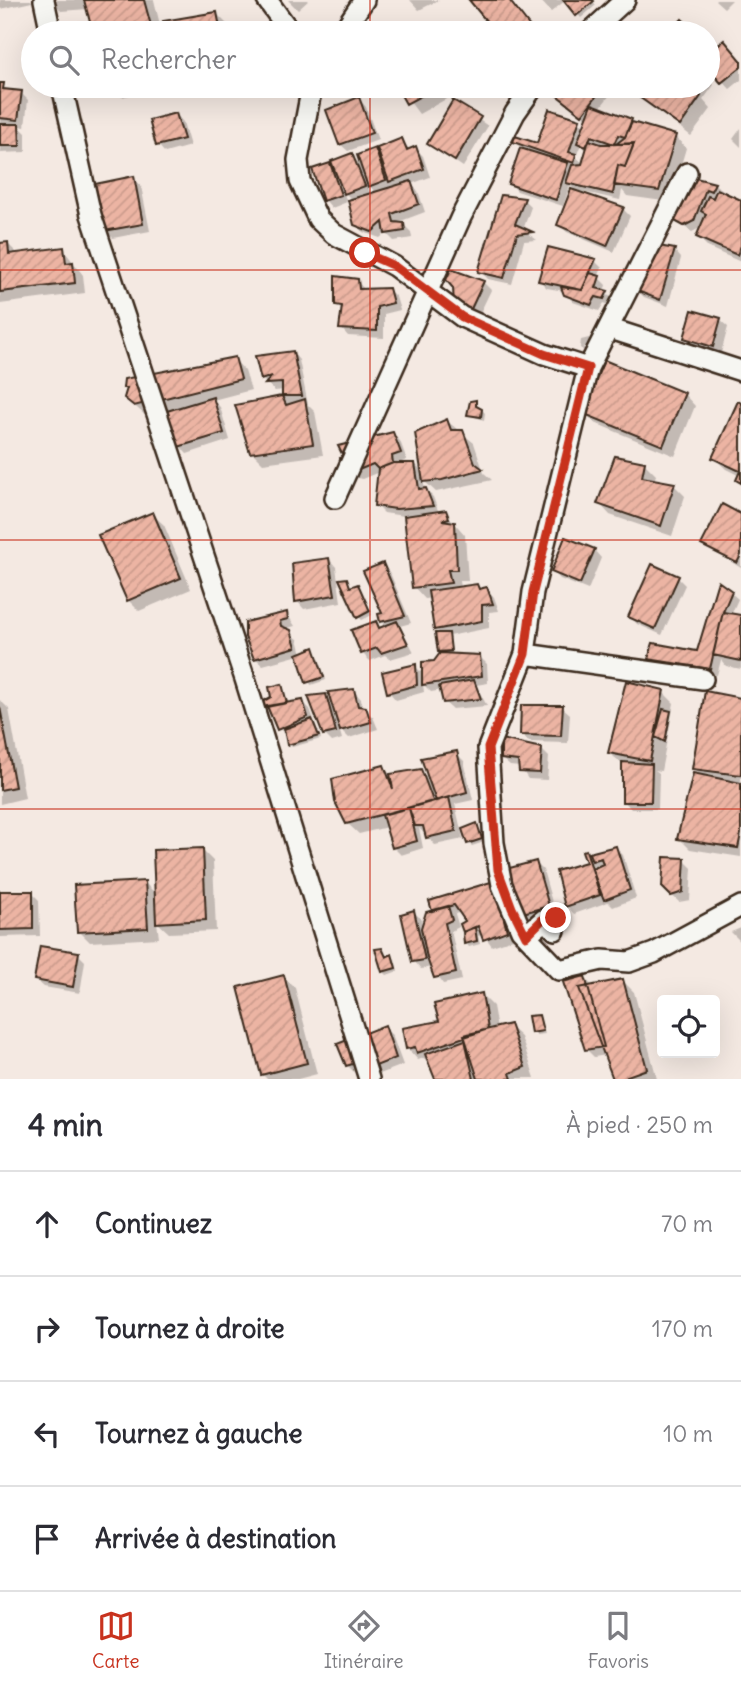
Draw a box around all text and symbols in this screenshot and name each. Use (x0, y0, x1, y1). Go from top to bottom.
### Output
search box (21, 21, 720, 98)
icon: search (45, 41, 83, 79)
text: Rechercher (101, 43, 237, 76)
route start (349, 237, 380, 268)
route end (540, 902, 571, 933)
map controls (657, 995, 720, 1058)
button: locate (657, 995, 720, 1058)
text: 4 min (28, 1106, 103, 1144)
text: À pied · 250 m (566, 1110, 713, 1139)
icon: ahead (28, 1205, 66, 1243)
text: Continuez (95, 1207, 212, 1240)
text: 70 m (661, 1209, 713, 1238)
icon: right (28, 1310, 66, 1348)
text: Tournez à droite (95, 1312, 285, 1345)
text: 170 m (652, 1314, 713, 1343)
icon: left (28, 1415, 66, 1453)
text: Tournez à gauche (95, 1417, 303, 1450)
text: 10 m (663, 1419, 713, 1448)
icon: arrive (28, 1520, 66, 1558)
text: Arrivée à destination (95, 1522, 336, 1555)
tab: Carte (92, 1607, 139, 1673)
tab: Itinéraire (324, 1607, 403, 1673)
tab: Favoris (588, 1607, 649, 1673)

